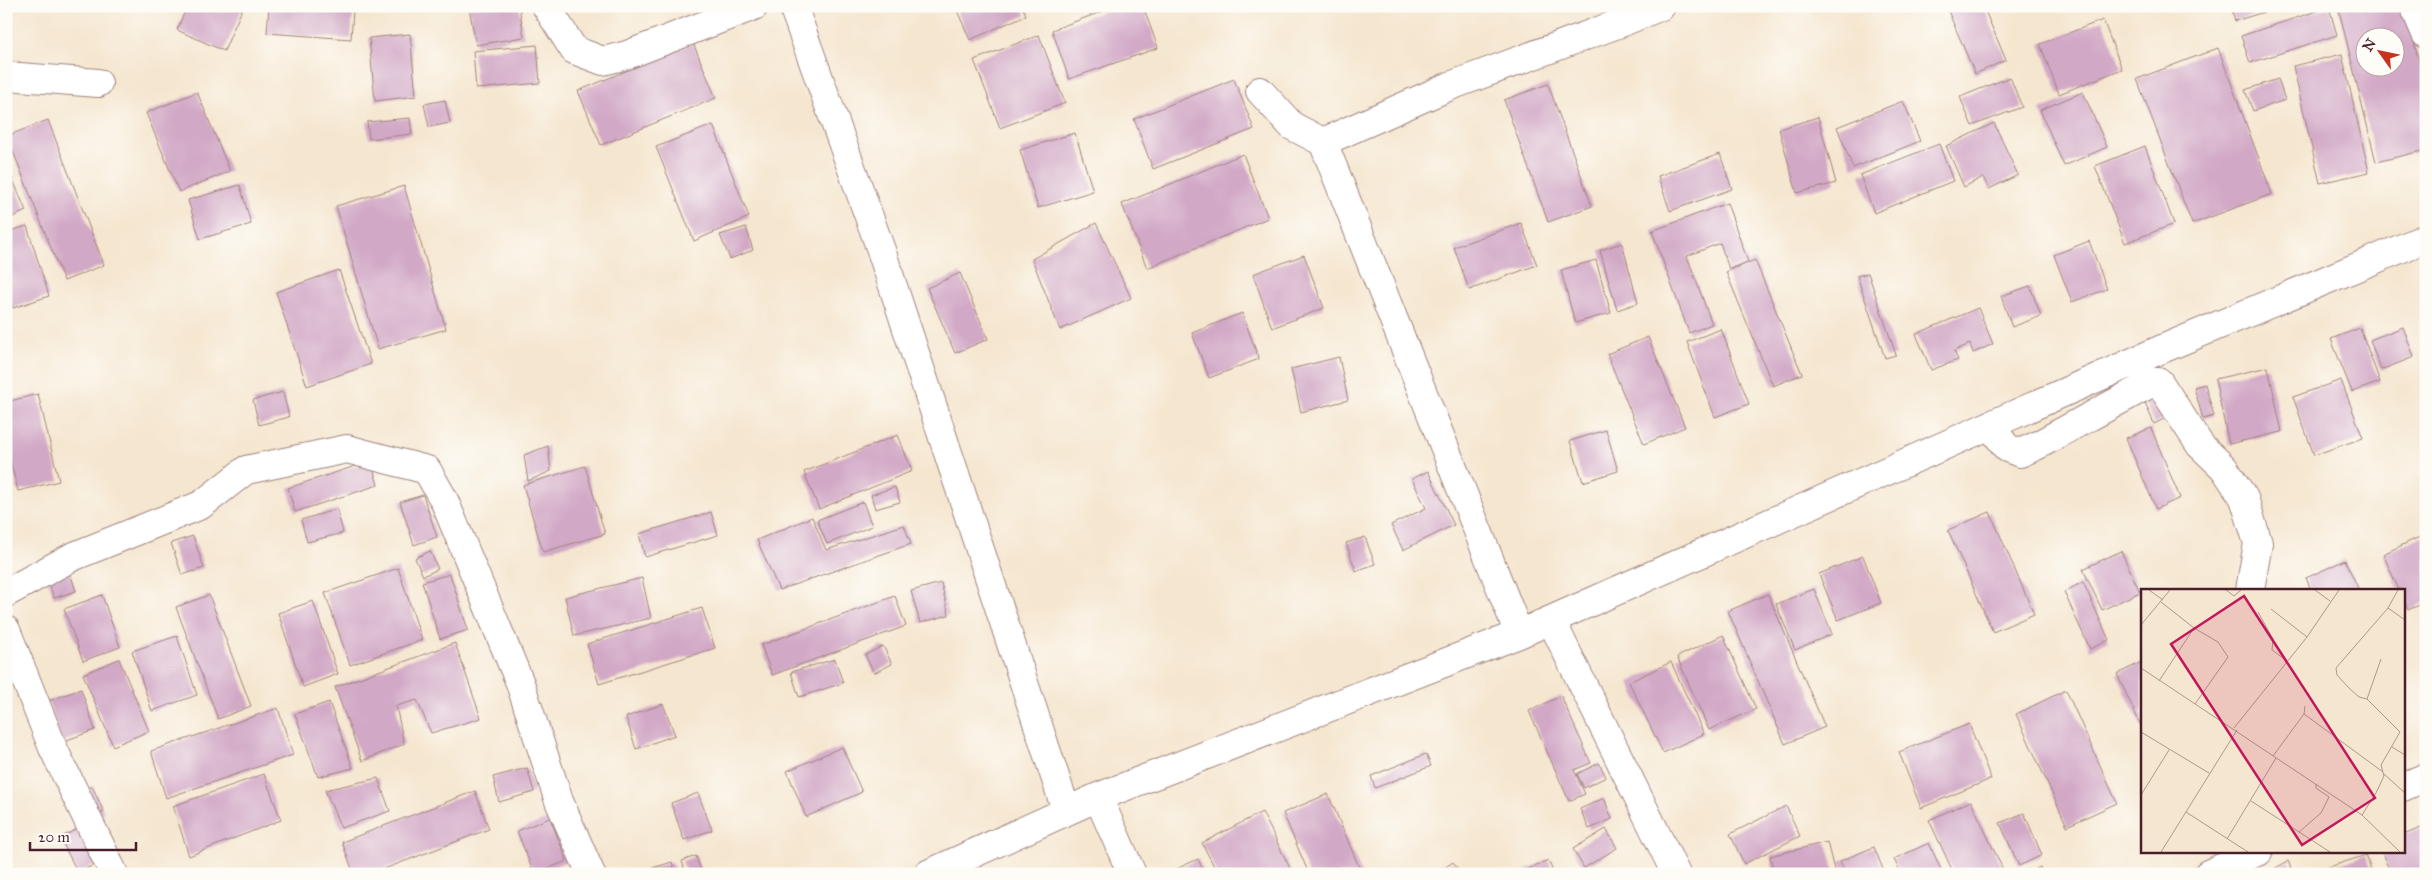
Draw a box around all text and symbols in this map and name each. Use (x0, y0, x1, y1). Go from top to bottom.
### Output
north arrow (2354, 28, 2404, 78)
text: N (2359, 35, 2380, 55)
inset map (2141, 589, 2404, 852)
scale bar (30, 820, 136, 852)
text: 20 m (38, 828, 70, 846)

